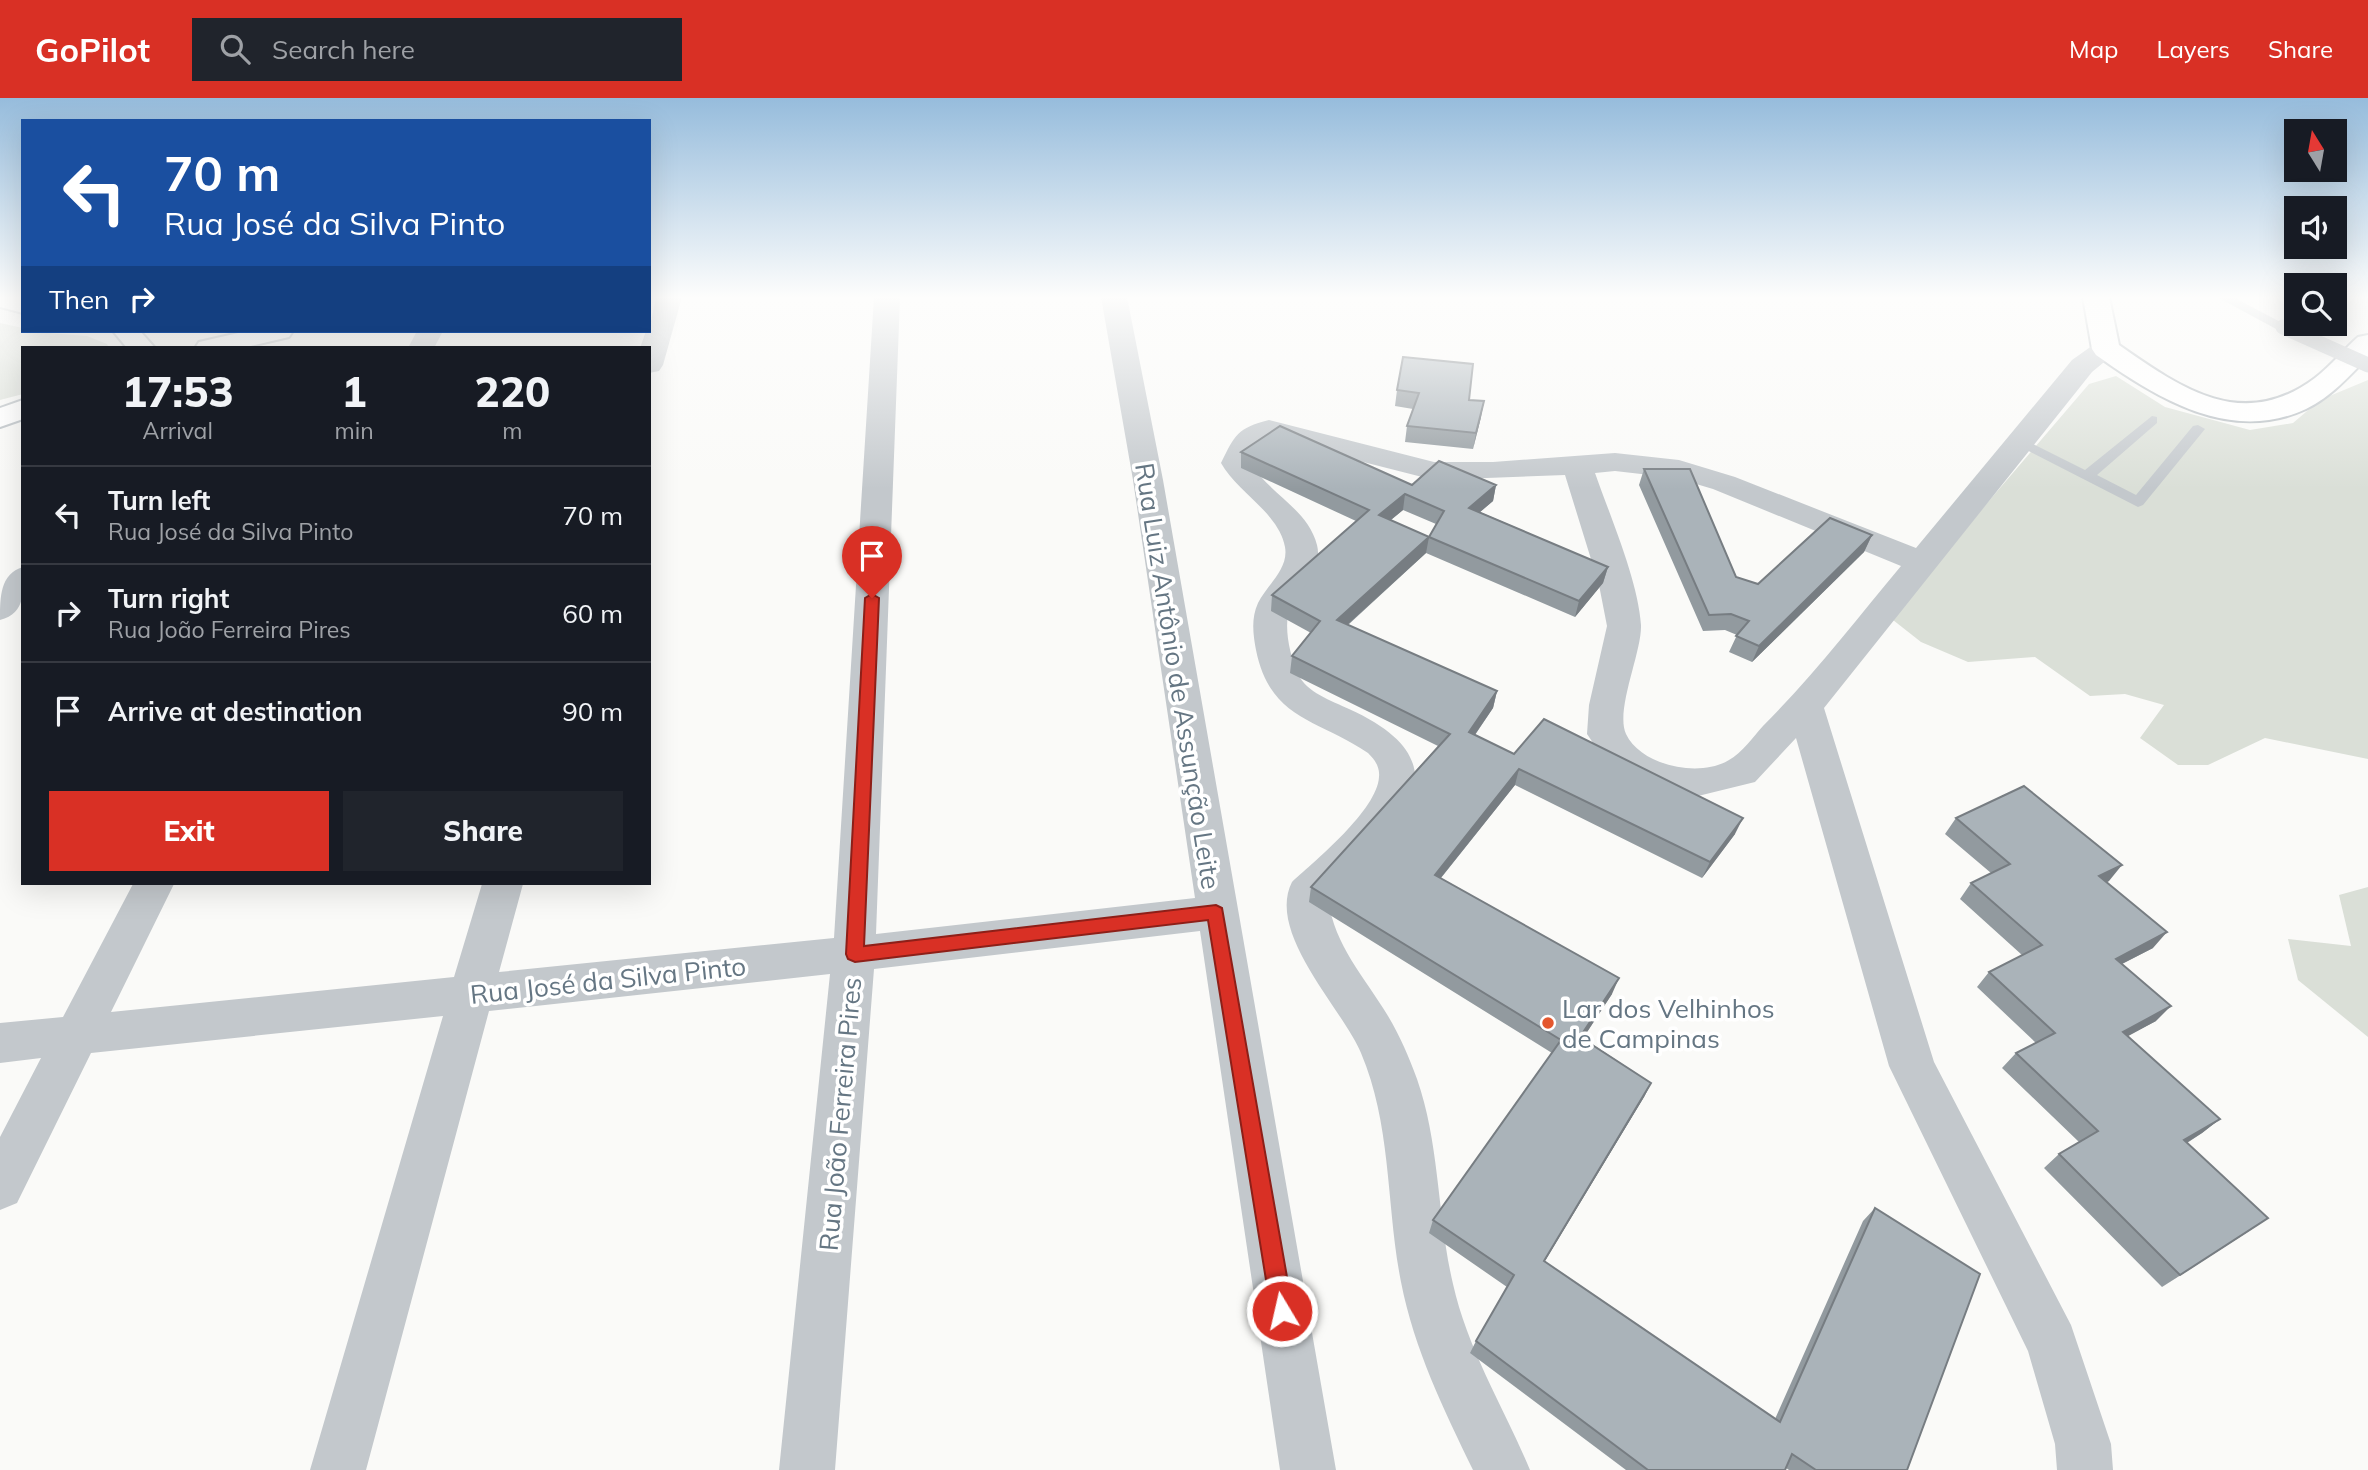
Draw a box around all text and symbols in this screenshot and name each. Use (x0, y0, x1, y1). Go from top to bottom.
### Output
search box (192, 18, 682, 81)
text: GoPilot (35, 29, 150, 70)
icon: search (216, 30, 254, 68)
text: Search here (272, 33, 415, 66)
text: Map (2069, 34, 2118, 64)
text: Layers (2156, 34, 2230, 64)
text: Share (2268, 34, 2333, 64)
north arrow (2284, 119, 2347, 182)
map controls (2284, 119, 2347, 336)
text: 70 m (164, 142, 280, 203)
icon: left (49, 147, 140, 238)
button: sound (2284, 196, 2347, 259)
text: Rua José da Silva Pinto (164, 203, 505, 243)
button: search (2284, 273, 2347, 336)
icon: right (123, 280, 161, 318)
text: Then (49, 283, 109, 316)
text: 17:53 (122, 365, 234, 418)
text: 1 (341, 365, 367, 418)
text: 220 (475, 365, 550, 418)
text: Arrival (143, 416, 213, 445)
text: min (334, 416, 374, 445)
text: m (502, 416, 522, 445)
street label: Rua Luiz Antônio de Assunção Leite (1128, 461, 1228, 891)
text: Turn left (108, 484, 210, 517)
icon: left (49, 496, 87, 534)
text: 70 m (562, 499, 623, 532)
text: Rua José da Silva Pinto (108, 517, 353, 546)
pin (842, 526, 902, 598)
icon: arrive (853, 537, 891, 575)
text: Turn right (108, 582, 229, 615)
icon: right (49, 594, 87, 632)
text: 60 m (562, 597, 623, 630)
text: Rua João Ferreira Pires (108, 615, 351, 644)
icon: arrive (49, 692, 87, 730)
text: Arrive at destination (108, 695, 363, 728)
text: 90 m (562, 695, 623, 728)
button: Exit (49, 791, 329, 871)
button: Share (343, 791, 623, 871)
street label: Rua José da Silva Pinto (468, 949, 748, 1011)
street label: Rua João Ferreira Pires (812, 976, 868, 1252)
place label: Lar dos Velhinhos de Campinas (1562, 992, 1775, 1055)
marker: Lar dos Velhinhos de Campinas (1540, 1015, 1556, 1031)
position arrow (1245, 1274, 1319, 1348)

